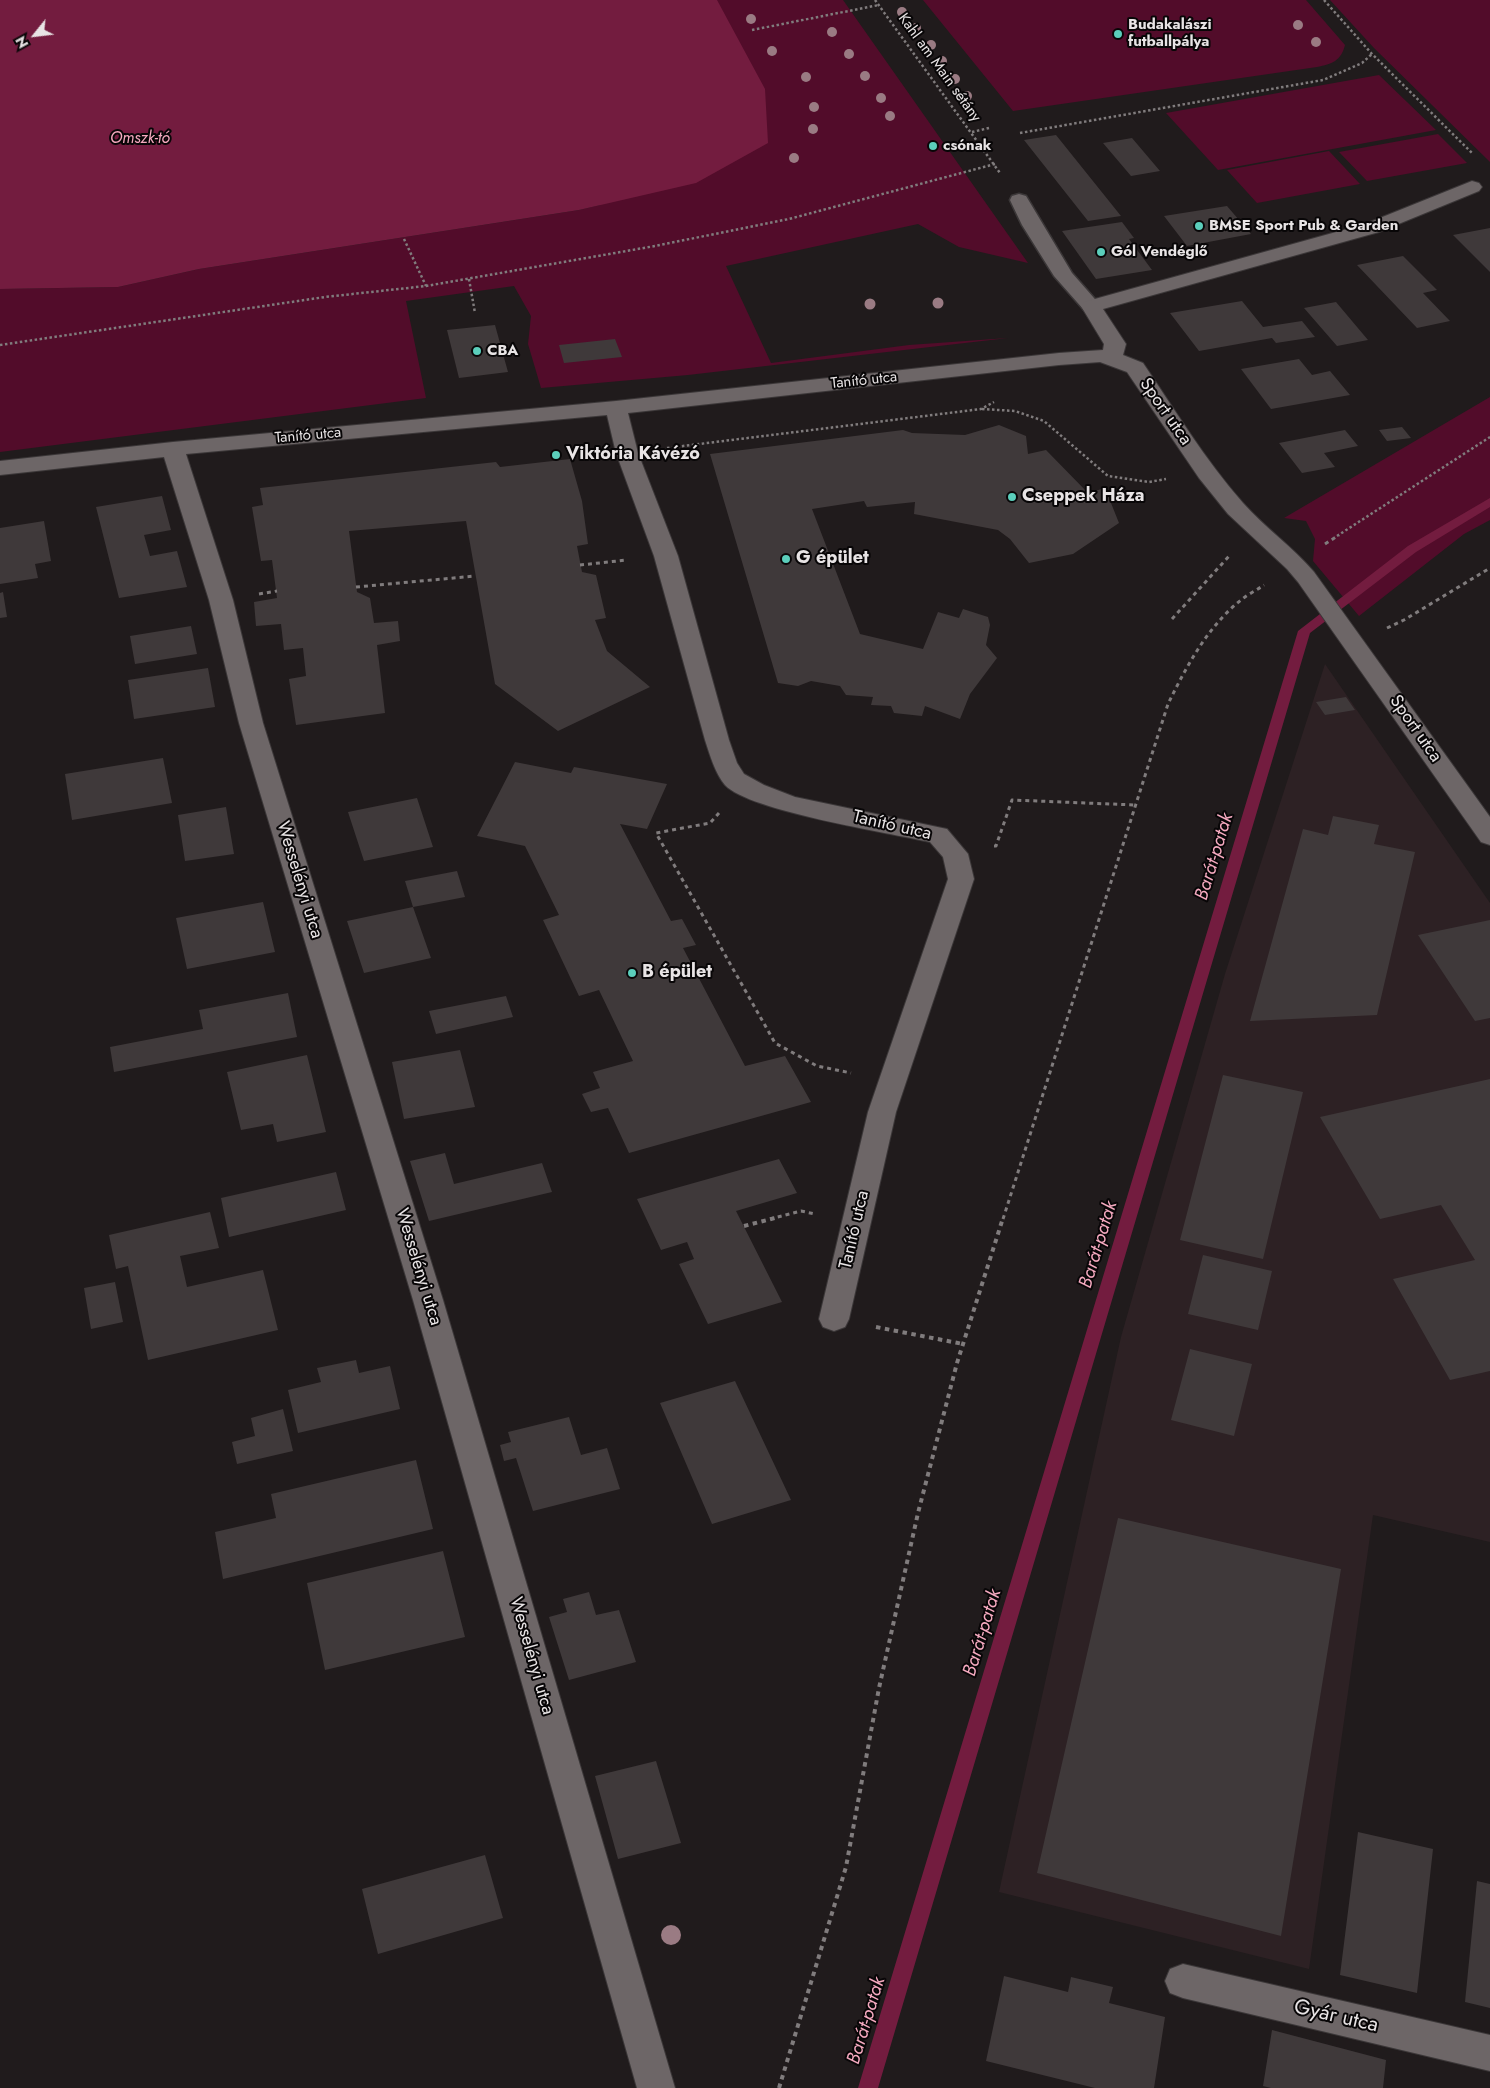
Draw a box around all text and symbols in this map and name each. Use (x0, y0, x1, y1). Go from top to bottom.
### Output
north arrow (10, 10, 60, 60)
street label: Kahl am Main sétány (894, 10, 984, 126)
place label: Budakalászi futballpálya (1128, 16, 1212, 51)
marker: Budakalászi futballpálya (1112, 28, 1124, 40)
text: N (10, 33, 33, 52)
water label: Omszk-tó (110, 129, 170, 149)
place label: csónak (943, 137, 991, 155)
marker: csónak (927, 140, 939, 152)
place label: BMSE Sport Pub & Garden (1209, 217, 1398, 235)
marker: BMSE Sport Pub & Garden (1193, 220, 1205, 232)
place label: Gól Vendéglő (1111, 243, 1208, 261)
marker: Gól Vendéglő (1095, 246, 1107, 258)
place label: CBA (487, 342, 518, 360)
marker: CBA (471, 345, 483, 357)
street label: Tanító utca (830, 369, 898, 393)
street label: Sport utca (1134, 374, 1196, 450)
street label: Tanító utca (274, 424, 342, 448)
place label: Viktória Kávézó (566, 444, 700, 466)
marker: Viktória Kávézó (550, 449, 562, 461)
place label: Cseppek Háza (1022, 486, 1144, 508)
marker: Cseppek Háza (1006, 491, 1018, 503)
place label: G épület (796, 548, 869, 570)
marker: G épület (780, 553, 792, 565)
street label: Sport utca (1384, 691, 1446, 767)
street label: Tanító utca (851, 806, 933, 846)
water label: Barát-patak (1191, 811, 1239, 903)
street label: Wesselényi utca (271, 819, 327, 941)
place label: B épület (642, 962, 712, 984)
marker: B épület (626, 967, 638, 979)
street label: Tanító utca (835, 1189, 875, 1271)
water label: Barát-patak (1075, 1199, 1123, 1291)
street label: Wesselényi utca (390, 1206, 446, 1328)
water label: Barát-patak (959, 1587, 1007, 1679)
street label: Wesselényi utca (504, 1595, 558, 1717)
water label: Barát-patak (843, 1975, 891, 2067)
street label: Gyár utca (1291, 1995, 1381, 2039)

